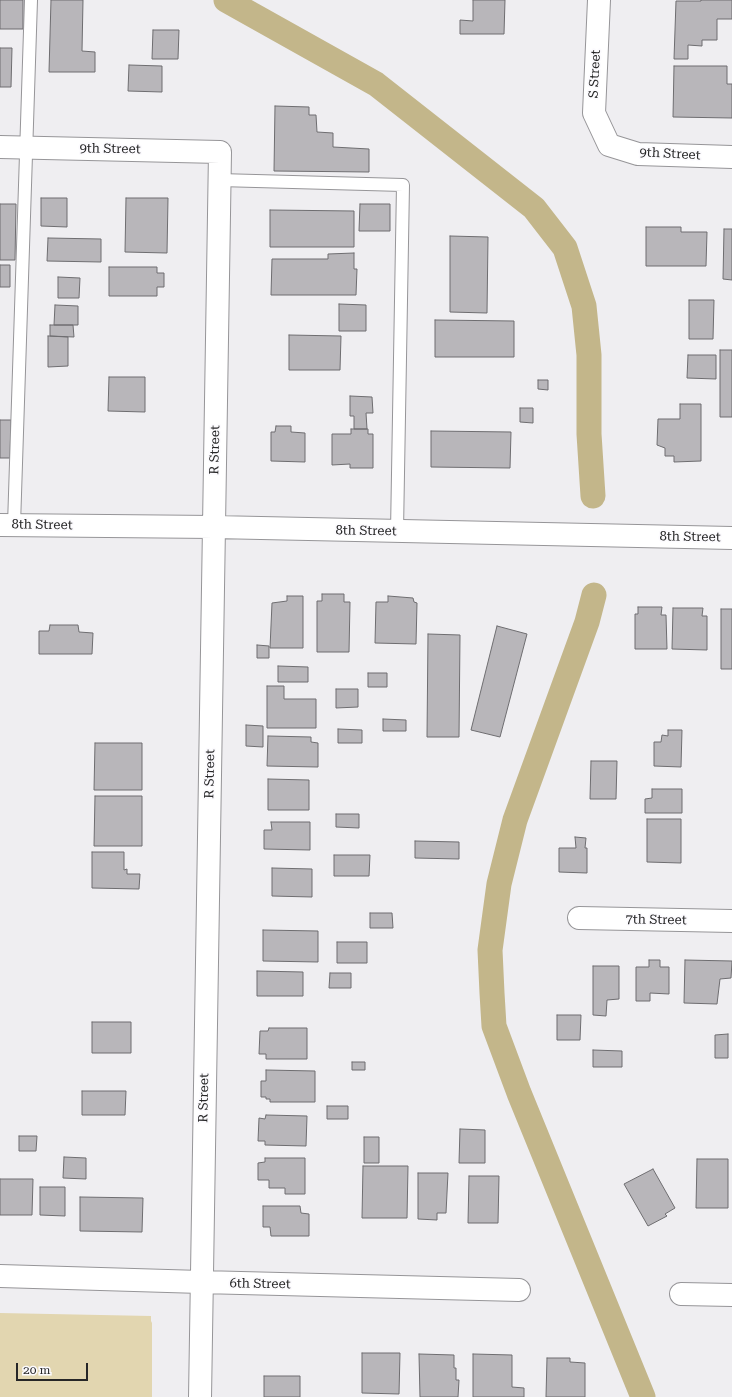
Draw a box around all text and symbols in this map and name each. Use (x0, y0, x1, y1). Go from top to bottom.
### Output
street label: S Street (586, 49, 604, 99)
street label: 9th Street (79, 141, 141, 157)
street label: 9th Street (639, 145, 701, 163)
street label: R Street (207, 425, 223, 475)
street label: 8th Street (11, 517, 73, 533)
street label: 8th Street (335, 523, 397, 539)
street label: 8th Street (659, 529, 721, 545)
street label: R Street (202, 749, 218, 799)
street label: 7th Street (625, 912, 687, 928)
street label: R Street (196, 1073, 212, 1123)
street label: 6th Street (229, 1276, 291, 1292)
scale bar (18, 1355, 90, 1381)
text: 20 m (23, 1363, 50, 1377)

